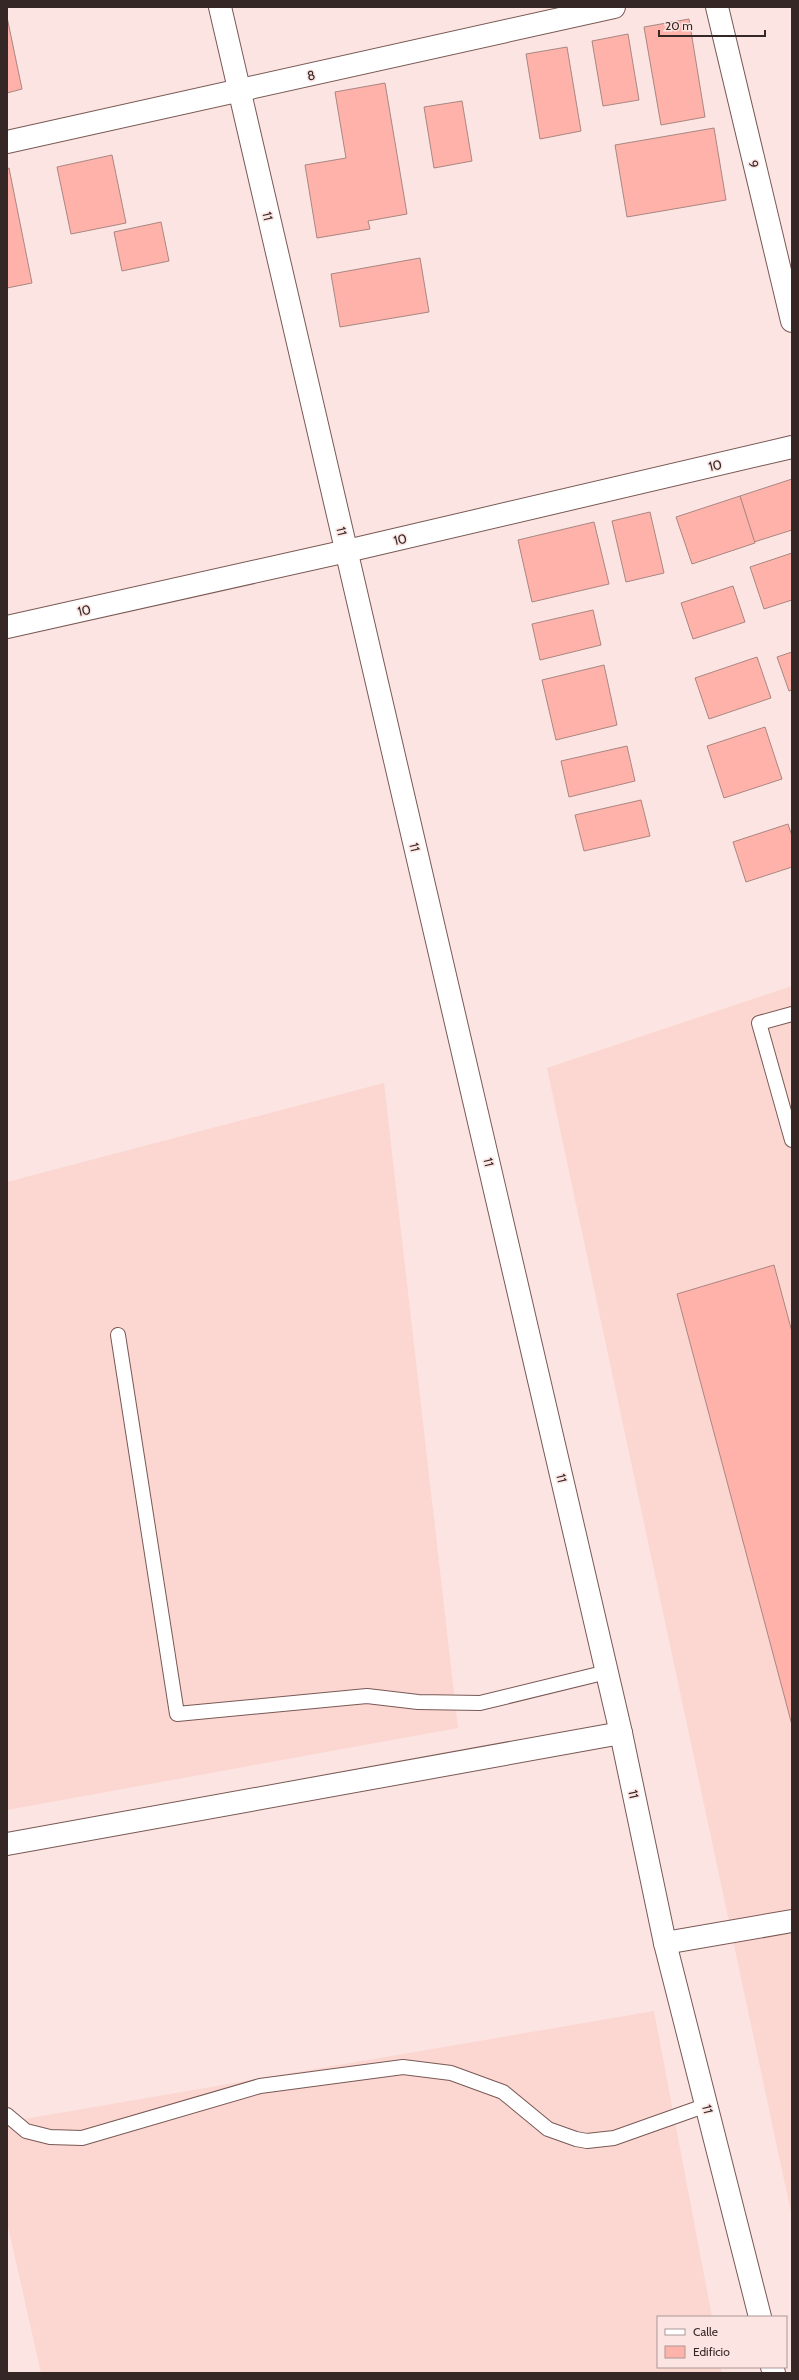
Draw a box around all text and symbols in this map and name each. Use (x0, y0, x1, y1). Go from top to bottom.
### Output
scale bar (659, 12, 765, 38)
text: 20 m (665, 18, 693, 33)
street label: 8 (305, 66, 317, 84)
street label: 9 (745, 159, 763, 169)
street label: 11 (259, 210, 277, 222)
street label: 10 (707, 456, 723, 474)
street label: 11 (333, 525, 351, 537)
street label: 10 (392, 530, 408, 548)
street label: 10 (76, 601, 92, 619)
street label: 11 (406, 841, 424, 853)
street label: 11 (480, 1156, 498, 1168)
street label: 11 (553, 1472, 571, 1484)
street label: 11 (625, 1788, 643, 1800)
street label: 11 (699, 2103, 717, 2115)
legend (657, 2316, 787, 2368)
text: Calle (693, 2324, 718, 2339)
text: Edificio (693, 2344, 730, 2359)

